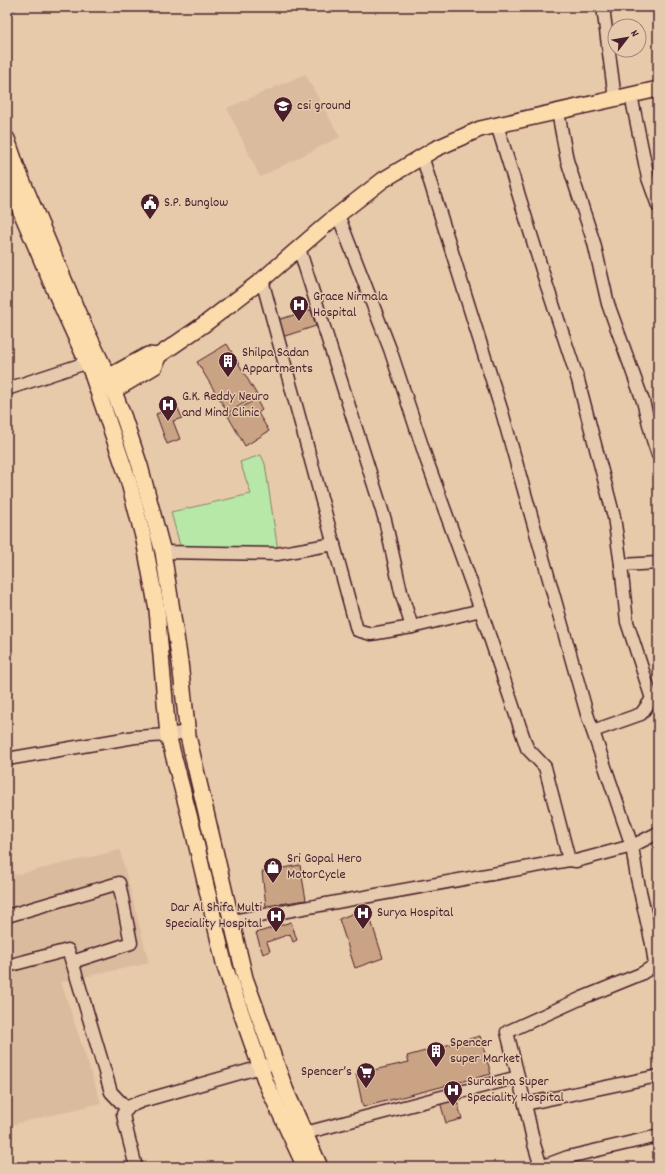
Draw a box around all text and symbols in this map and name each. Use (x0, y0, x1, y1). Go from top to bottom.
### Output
north arrow (607, 18, 647, 58)
text: N (626, 27, 642, 41)
school or university icon: csi ground (272, 95, 294, 123)
place label: csi ground (297, 96, 351, 116)
public building icon: S.P. Bunglow (139, 192, 161, 220)
place label: S.P. Bunglow (164, 193, 228, 213)
place label: Grace Nirmala Hospital (313, 287, 388, 323)
hospital icon: Grace Nirmala Hospital (288, 294, 310, 322)
place label: Shilpa Sadan Appartments (242, 343, 313, 379)
building icon: Shilpa Sadan Appartments (217, 350, 239, 378)
place label: G.K. Reddy Neuro and Mind Clinic (182, 387, 269, 423)
hospital icon: G.K. Reddy Neuro and Mind Clinic (157, 394, 179, 422)
place label: Sri Gopal Hero MotorCycle (287, 849, 362, 885)
shop icon: Sri Gopal Hero MotorCycle (262, 856, 284, 884)
place label: Dar Al Shifa Multi Speciality Hospital (165, 898, 263, 934)
hospital icon: Surya Hospital (352, 902, 374, 930)
place label: Surya Hospital (377, 903, 454, 923)
hospital icon: Dar Al Shifa Multi Speciality Hospital (265, 905, 287, 933)
place label: Spencer super Market (450, 1033, 520, 1069)
building icon: Spencer super Market (425, 1040, 447, 1068)
supermarket icon: Spencer’s (355, 1061, 377, 1089)
place label: Spencer’s (301, 1062, 352, 1082)
place label: Suraksha Super Speciality Hospital (467, 1072, 565, 1108)
hospital icon: Suraksha Super Speciality Hospital (442, 1079, 464, 1107)

